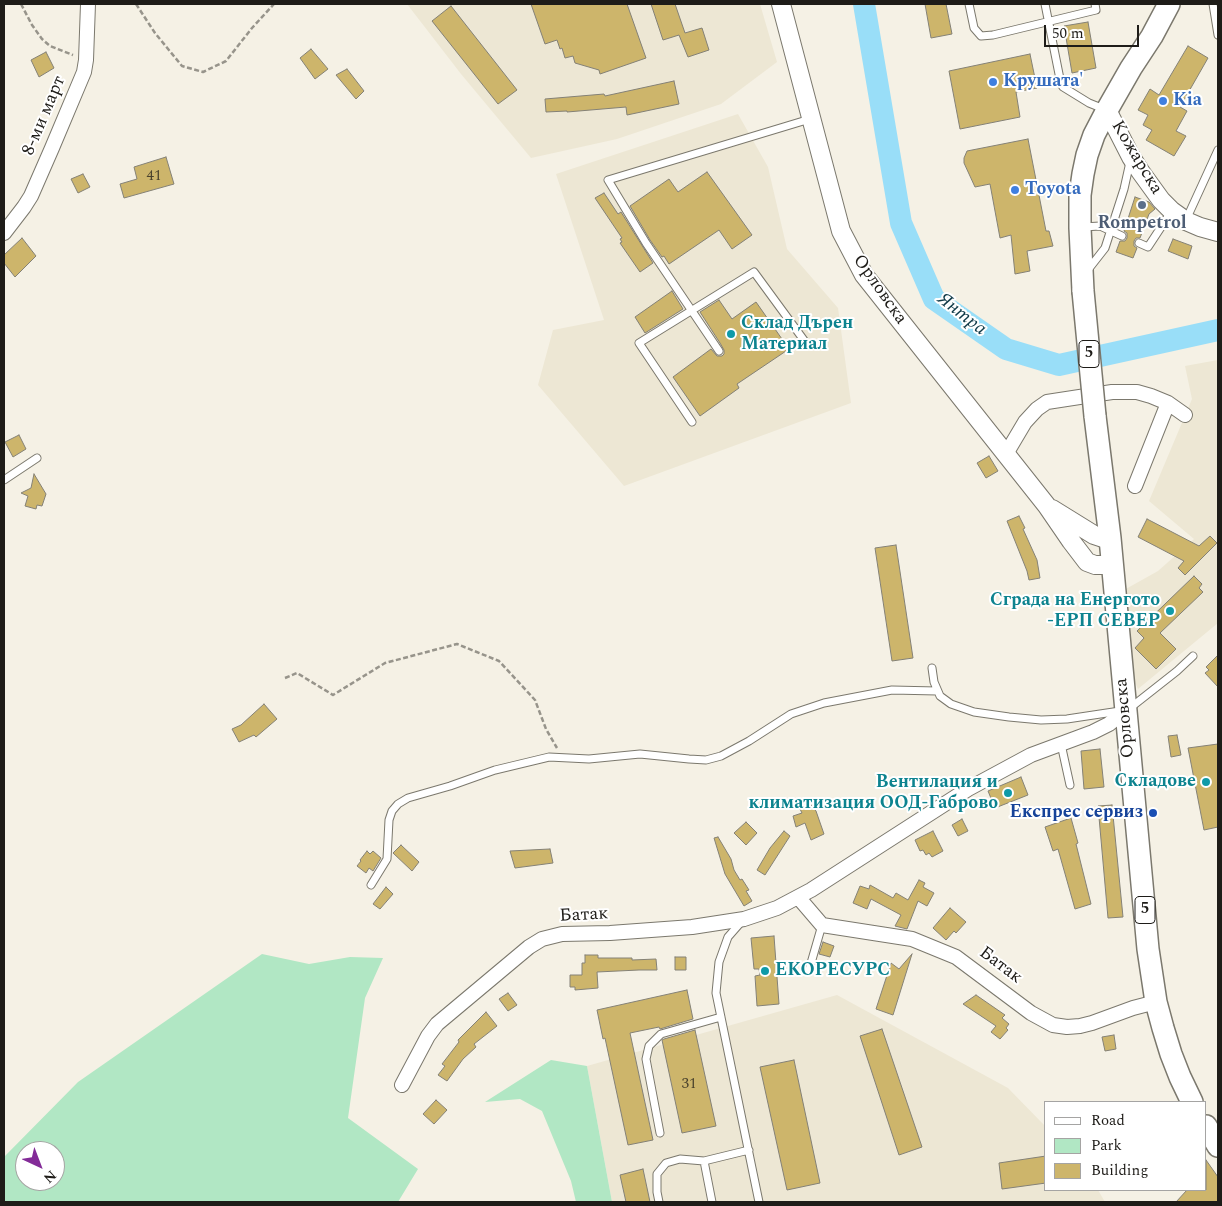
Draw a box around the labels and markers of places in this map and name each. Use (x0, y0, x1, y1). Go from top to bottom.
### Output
place label: Крушата' (1003, 71, 1084, 93)
marker: Крушата' (987, 76, 999, 88)
place label: Kia (1173, 90, 1202, 112)
marker: Kia (1157, 95, 1169, 107)
place label: Toyota (1025, 179, 1081, 201)
marker: Toyota (1009, 184, 1021, 196)
marker: Rompetrol (1136, 199, 1148, 211)
place label: Rompetrol (1097, 213, 1187, 235)
place label: Склад Дърен Материал (741, 313, 853, 356)
marker: Склад Дърен Материал (725, 328, 737, 340)
place label: Сграда на Енергото -ЕРП СЕВЕР (990, 590, 1160, 632)
marker: Сграда на Енергото -ЕРП СЕВЕР (1164, 605, 1176, 617)
place label: Складове (1115, 771, 1196, 793)
place label: Вентилация и климатизация ООД-Габрово (749, 772, 998, 814)
marker: Складове (1200, 776, 1212, 788)
marker: Вентилация и климатизация ООД-Габрово (1002, 787, 1014, 799)
place label: Експрес сервиз (1009, 802, 1143, 824)
marker: Експрес сервиз (1147, 807, 1159, 819)
place label: ЕКОРЕСУРС (775, 960, 890, 982)
marker: ЕКОРЕСУРС (759, 965, 771, 977)

